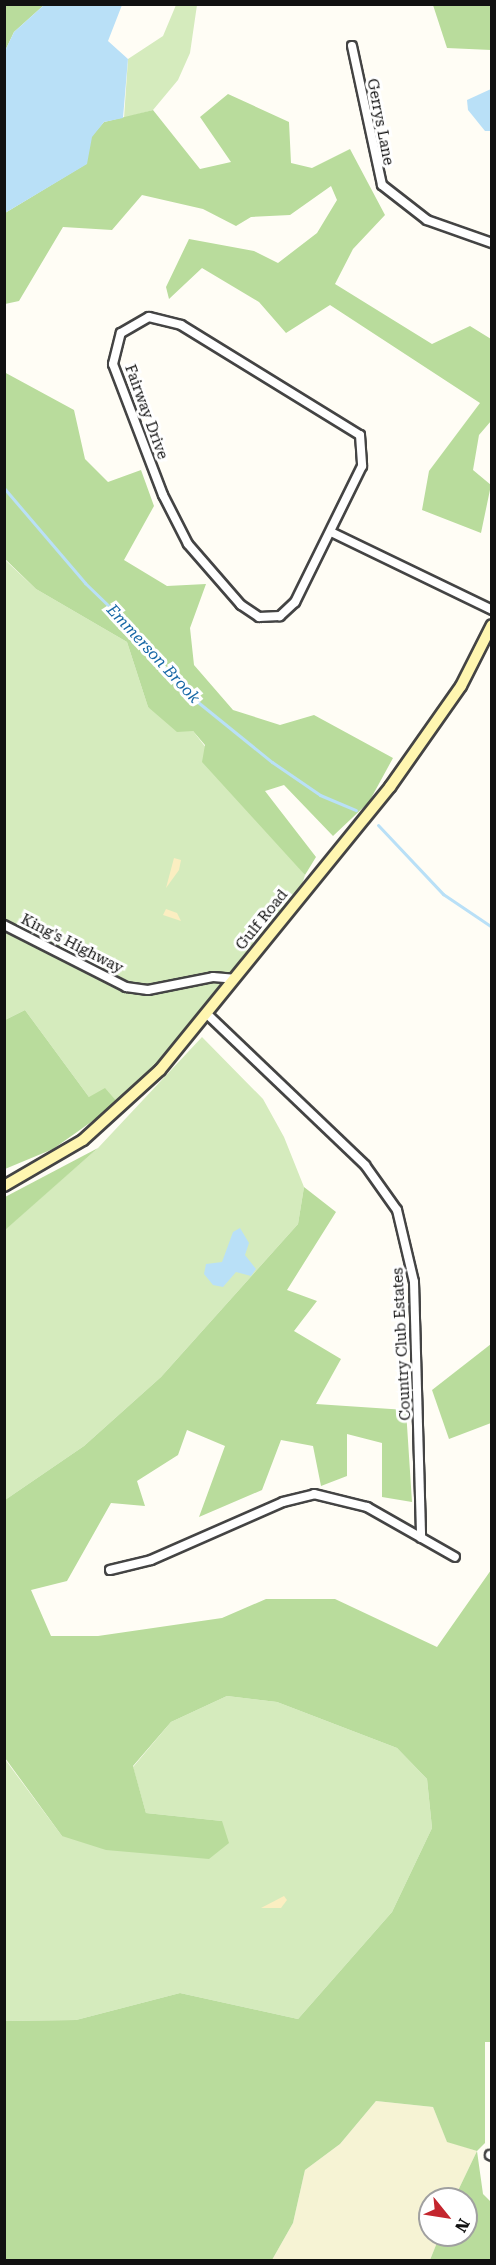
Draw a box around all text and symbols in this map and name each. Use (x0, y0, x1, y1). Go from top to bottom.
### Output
street label: Gerrys Lane (363, 77, 397, 167)
street label: Fairway Drive (121, 362, 171, 462)
water label: Emmerson Brook (102, 601, 204, 707)
street label: Gulf Road (232, 886, 292, 954)
street label: King's Highway (18, 910, 126, 978)
street label: Country Club Estates (389, 1267, 415, 1421)
north arrow (418, 2187, 478, 2247)
text: N (451, 2215, 474, 2235)

